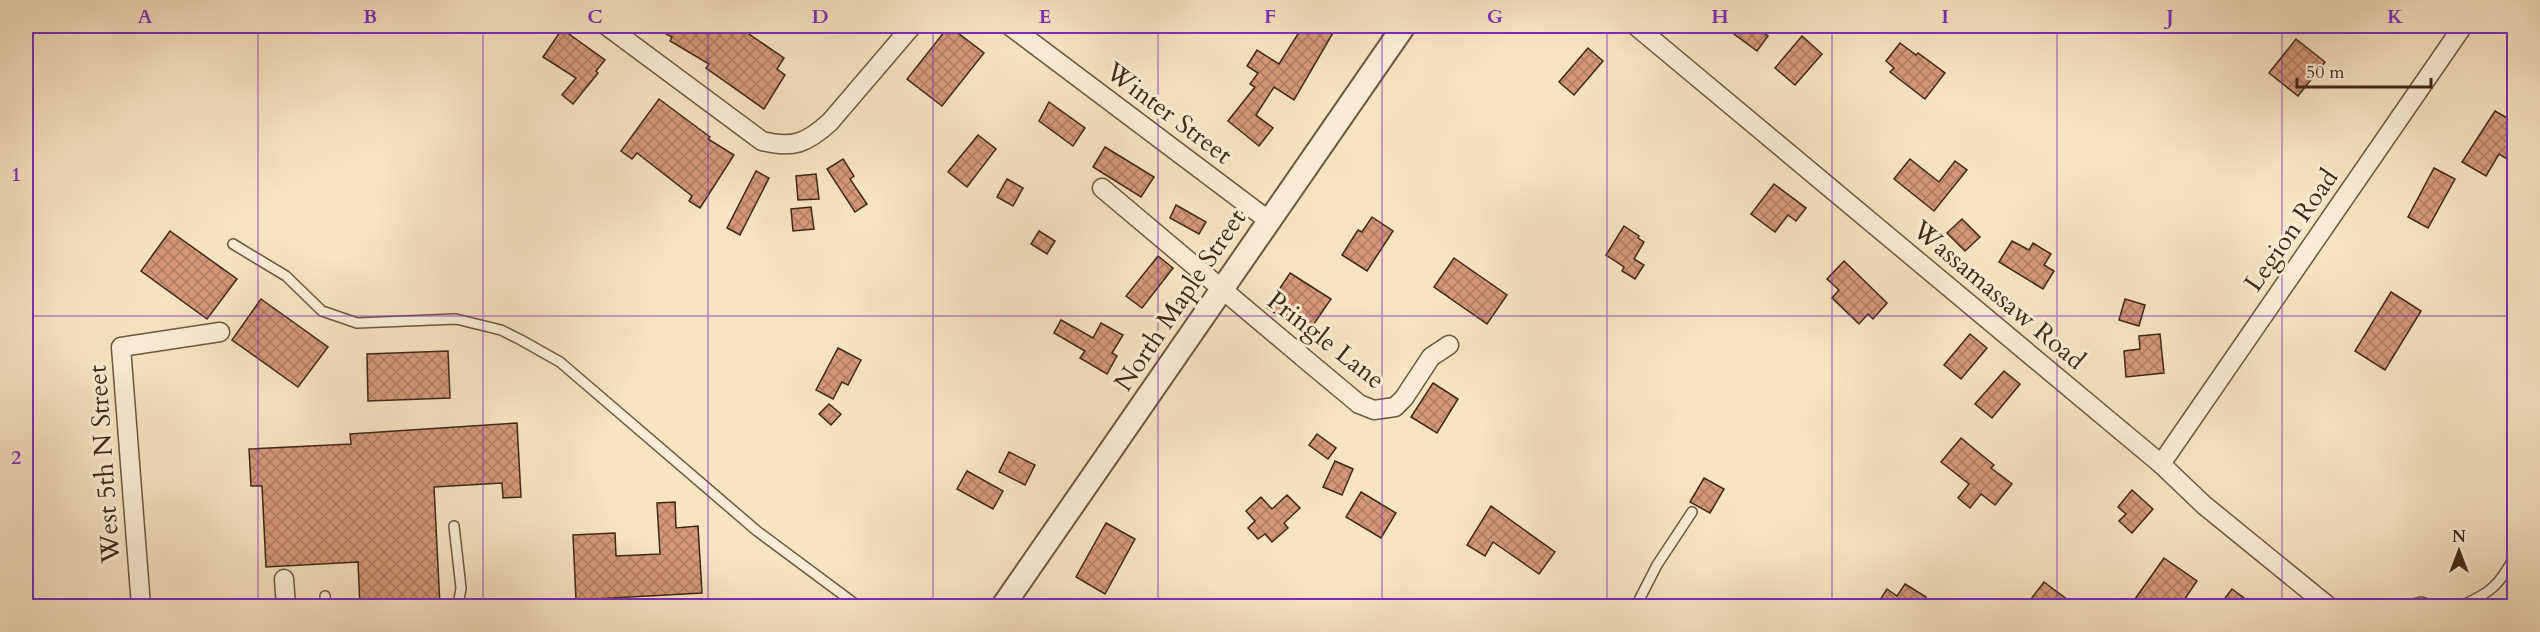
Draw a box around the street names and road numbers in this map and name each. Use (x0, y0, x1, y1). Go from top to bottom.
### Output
street label: Winter Street (1098, 53, 1239, 172)
street label: Legion Road (2236, 162, 2346, 298)
street label: North Maple Street (1106, 202, 1254, 398)
street label: Wassamassaw Road (1904, 212, 2093, 378)
street label: Pringle Lane (1260, 283, 1392, 397)
street label: West 5th N Street (80, 364, 128, 565)

